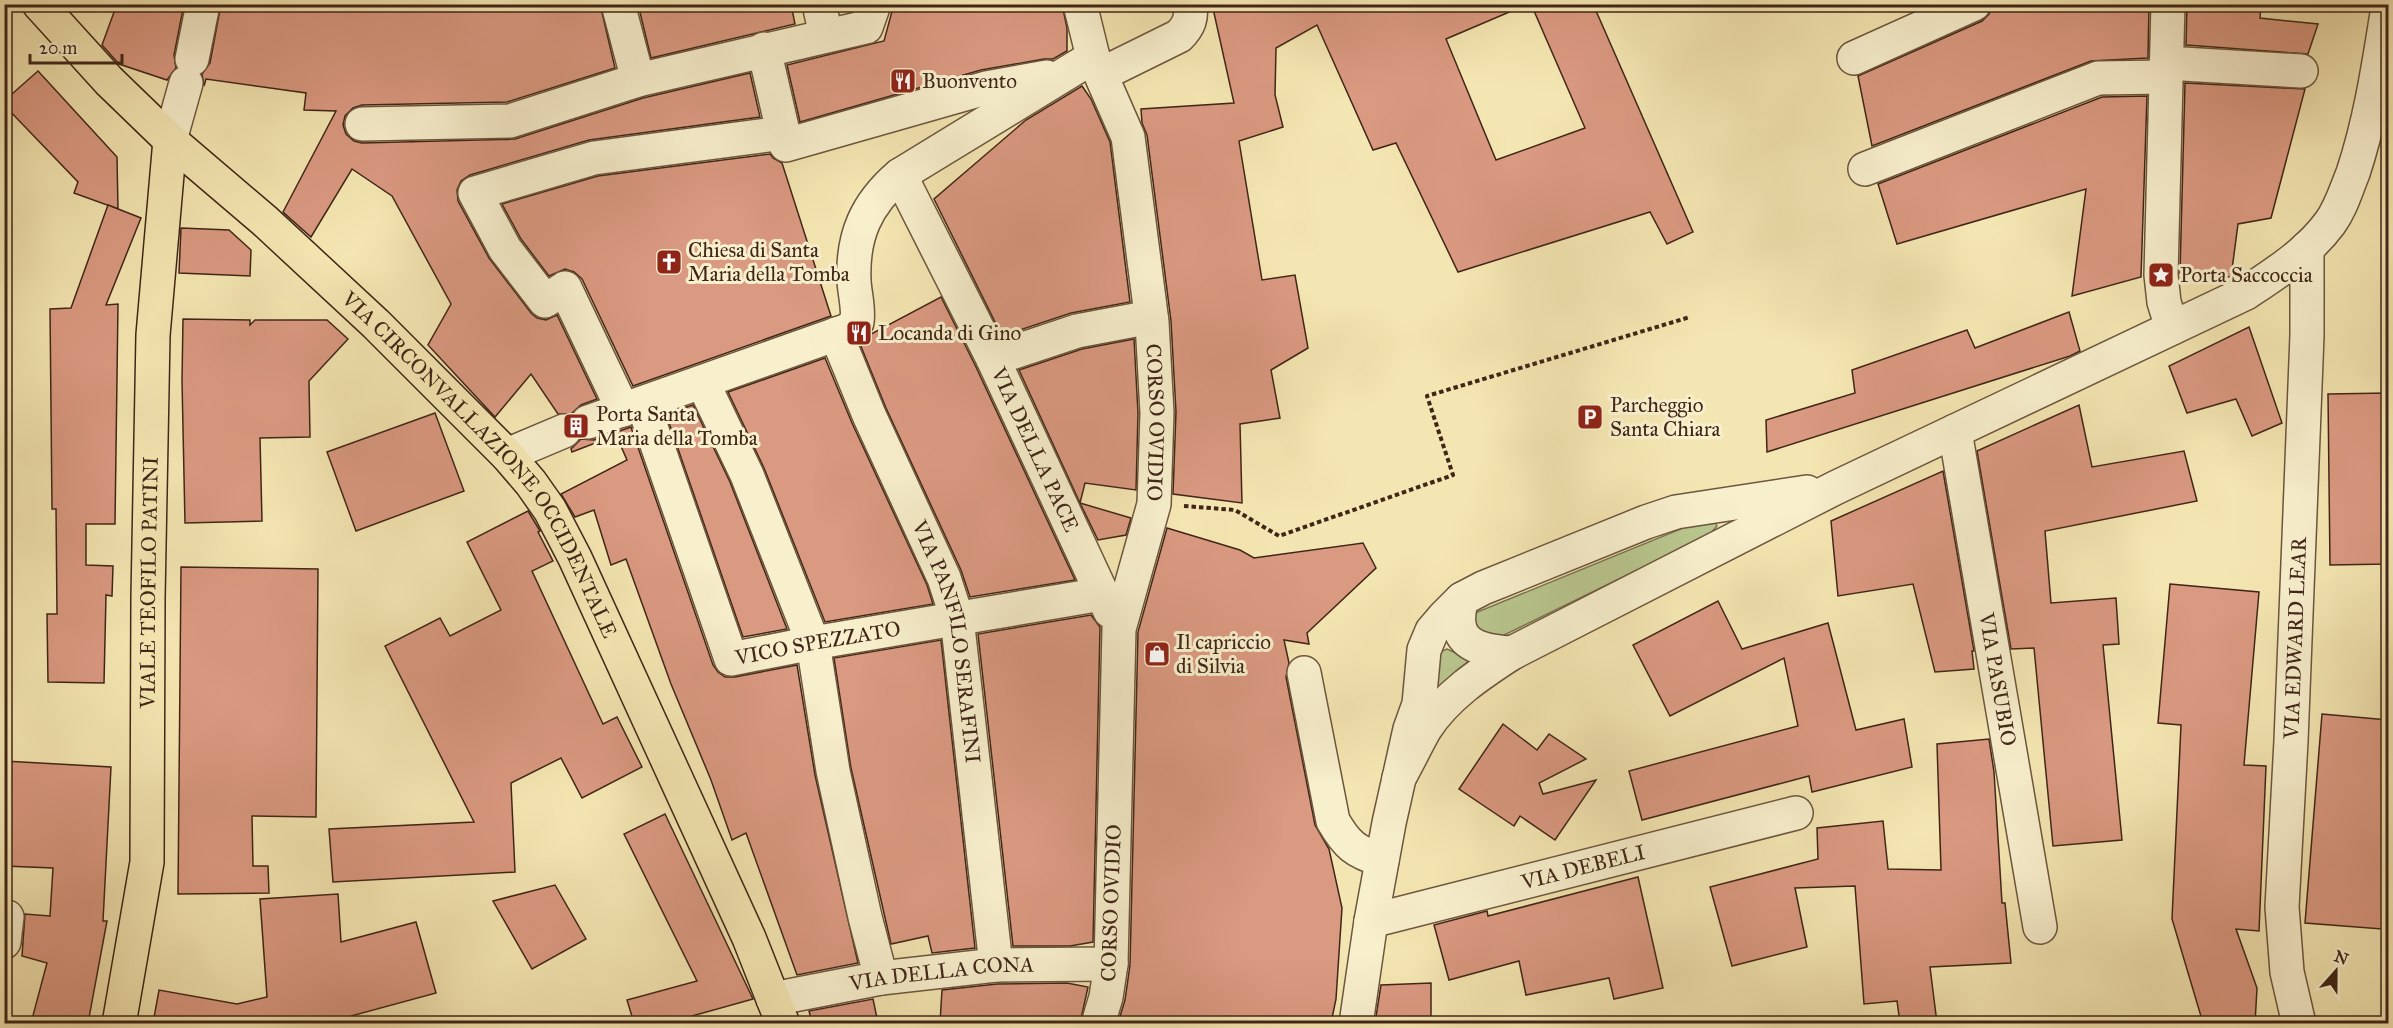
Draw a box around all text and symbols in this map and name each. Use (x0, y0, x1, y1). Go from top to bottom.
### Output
scale bar (30, 27, 122, 65)
text: 20 m (39, 37, 77, 59)
restaurant icon: Buonvento (888, 66, 918, 96)
place label: Buonvento (922, 68, 1017, 94)
place label: Chiesa di Santa Maria della Tomba (688, 237, 850, 287)
church icon: Chiesa di Santa Maria della Tomba (654, 247, 684, 277)
place icon: Porta Saccoccia (2146, 260, 2176, 290)
place label: Porta Saccoccia (2180, 262, 2313, 288)
street label: VIA CIRCONVALLAZIONE OCCIDENTALE (336, 285, 623, 642)
restaurant icon: Locanda di Gino (844, 318, 874, 348)
place label: Locanda di Gino (878, 320, 1022, 346)
street label: CORSO OVIDIO (1140, 343, 1170, 502)
street label: VIA DELLA PACE (985, 362, 1084, 536)
place label: Parcheggio Santa Chiara (1610, 392, 1721, 442)
place label: Porta Santa Maria della Tomba (596, 401, 758, 451)
parking icon: Parcheggio Santa Chiara (1575, 402, 1605, 432)
building icon: Porta Santa Maria della Tomba (561, 411, 591, 441)
street label: VIALE TEOFILO PATINI (135, 456, 164, 710)
street label: VIA PANFILO SERAFINI (906, 515, 986, 765)
street label: VIA EDWARD LEAR (2278, 535, 2312, 740)
street label: VIA PASUBIO (1973, 610, 2022, 748)
street label: VICO SPEZZATO (732, 615, 902, 671)
place label: Il capriccio di Silvia (1176, 629, 1271, 679)
shop icon: Il capriccio di Silvia (1142, 639, 1172, 669)
street label: CORSO OVIDIO (1095, 824, 1127, 982)
street label: VIA DEBELI (1518, 839, 1648, 896)
north arrow (2306, 941, 2366, 1001)
text: N (2331, 946, 2351, 969)
street label: VIA DELLA CONA (846, 951, 1034, 997)

